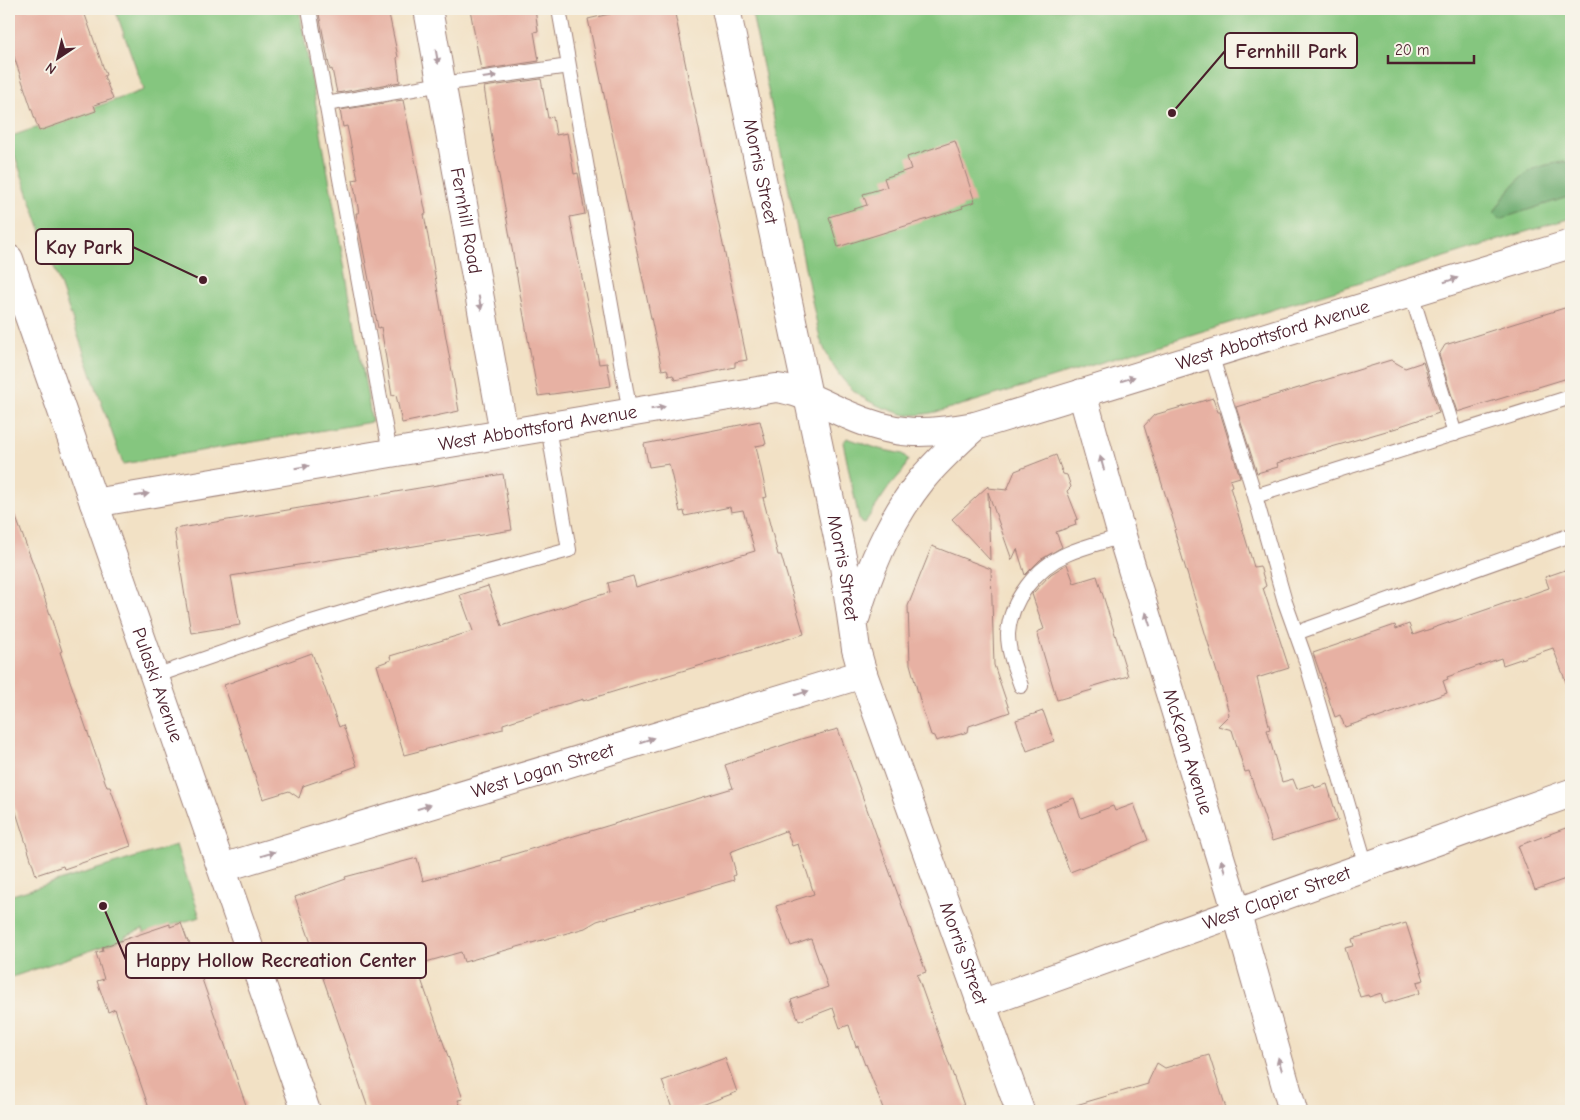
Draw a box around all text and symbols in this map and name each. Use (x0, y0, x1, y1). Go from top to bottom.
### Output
north arrow (32, 32, 82, 82)
scale bar (1388, 32, 1474, 64)
callout: Fernhill Park (1225, 33, 1357, 68)
text: Fernhill Park (1235, 40, 1347, 63)
text: 20 m (1395, 41, 1429, 59)
one-way arrow (433, 49, 441, 65)
text: N (42, 59, 59, 78)
one-way arrow (482, 73, 498, 81)
street label: Morris Street (739, 117, 782, 227)
street label: Fernhill Road (446, 166, 486, 276)
callout: Kay Park (36, 229, 133, 264)
text: Kay Park (46, 236, 123, 259)
one-way arrow (1444, 276, 1459, 284)
one-way arrow (477, 295, 485, 311)
street label: West Abbottsford Avenue (1173, 295, 1372, 375)
one-way arrow (1121, 374, 1136, 382)
street label: West Abbottsford Avenue (437, 401, 639, 456)
one-way arrow (651, 403, 667, 411)
one-way arrow (1098, 455, 1106, 470)
one-way arrow (295, 463, 311, 471)
one-way arrow (135, 490, 151, 498)
street label: Morris Street (822, 513, 863, 623)
one-way arrow (1143, 611, 1151, 626)
street label: Pulaski Avenue (127, 625, 188, 745)
street label: McKean Avenue (1158, 686, 1217, 817)
one-way arrow (795, 688, 810, 696)
one-way arrow (639, 735, 654, 743)
street label: West Logan Street (469, 739, 617, 803)
one-way arrow (417, 802, 432, 810)
one-way arrow (261, 849, 276, 857)
one-way arrow (1218, 859, 1226, 874)
street label: West Clapier Street (1200, 862, 1354, 935)
street label: Morris Street (935, 899, 992, 1008)
callout: Happy Hollow Recreation Center (126, 943, 426, 978)
text: Happy Hollow Recreation Center (136, 949, 416, 972)
one-way arrow (1276, 1057, 1284, 1072)

